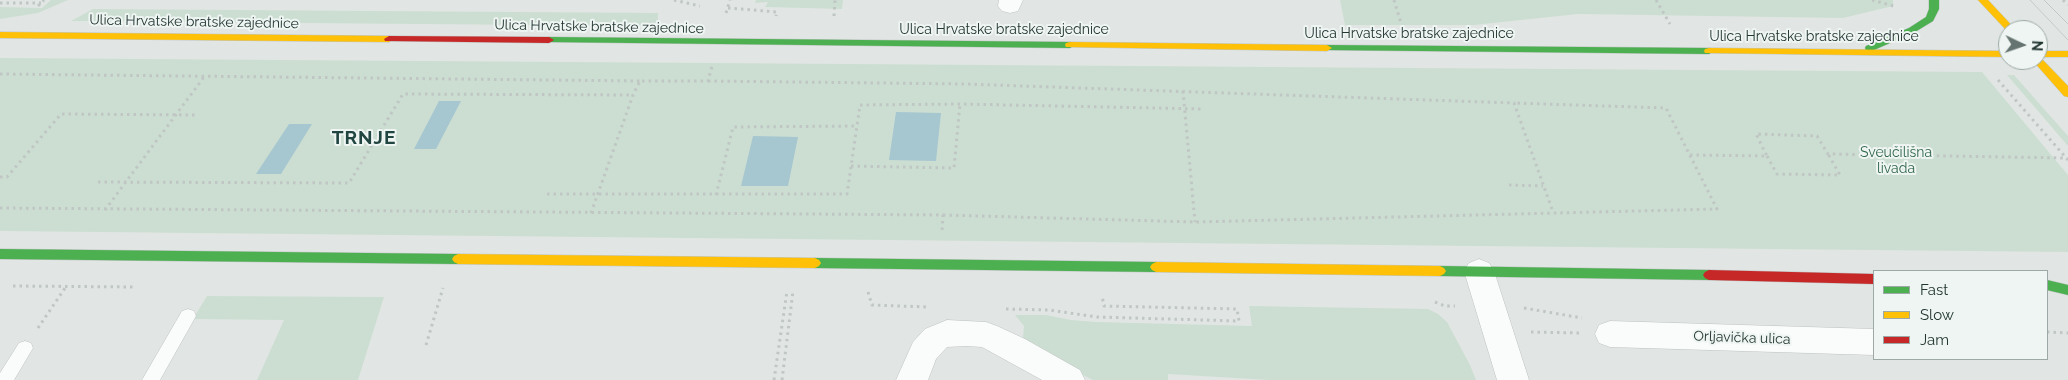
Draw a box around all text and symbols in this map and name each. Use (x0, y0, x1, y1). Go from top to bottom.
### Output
street label: Ulica Hrvatske bratske zajednice (89, 12, 299, 32)
street label: Ulica Hrvatske bratske zajednice (494, 17, 704, 37)
north arrow (1998, 20, 2048, 70)
street label: Ulica Hrvatske bratske zajednice (899, 22, 1109, 38)
street label: Ulica Hrvatske bratske zajednice (1304, 26, 1514, 42)
street label: Ulica Hrvatske bratske zajednice (1709, 29, 1919, 45)
text: N (2029, 40, 2045, 51)
district label: TRNJE (331, 127, 397, 149)
park label: Sveučilišna livada (1860, 145, 1932, 178)
legend (1873, 270, 2048, 360)
text: Fast (1920, 281, 1948, 299)
text: Slow (1920, 306, 1954, 324)
street label: Orljavička ulica (1693, 328, 1791, 348)
text: Jam (1920, 331, 1949, 349)

